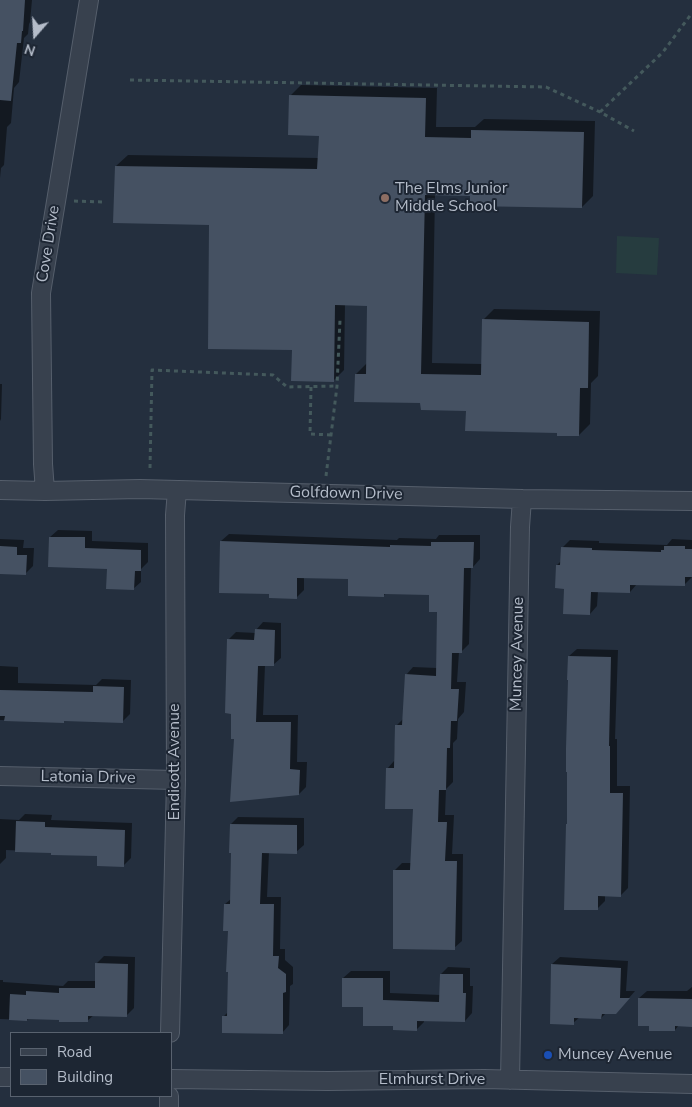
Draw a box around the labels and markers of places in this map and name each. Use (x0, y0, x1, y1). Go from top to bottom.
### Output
place label: The Elms Junior Middle School (395, 179, 507, 217)
marker: The Elms Junior Middle School (379, 192, 391, 204)
place label: Muncey Avenue (558, 1045, 672, 1065)
marker: Muncey Avenue (542, 1049, 554, 1061)

